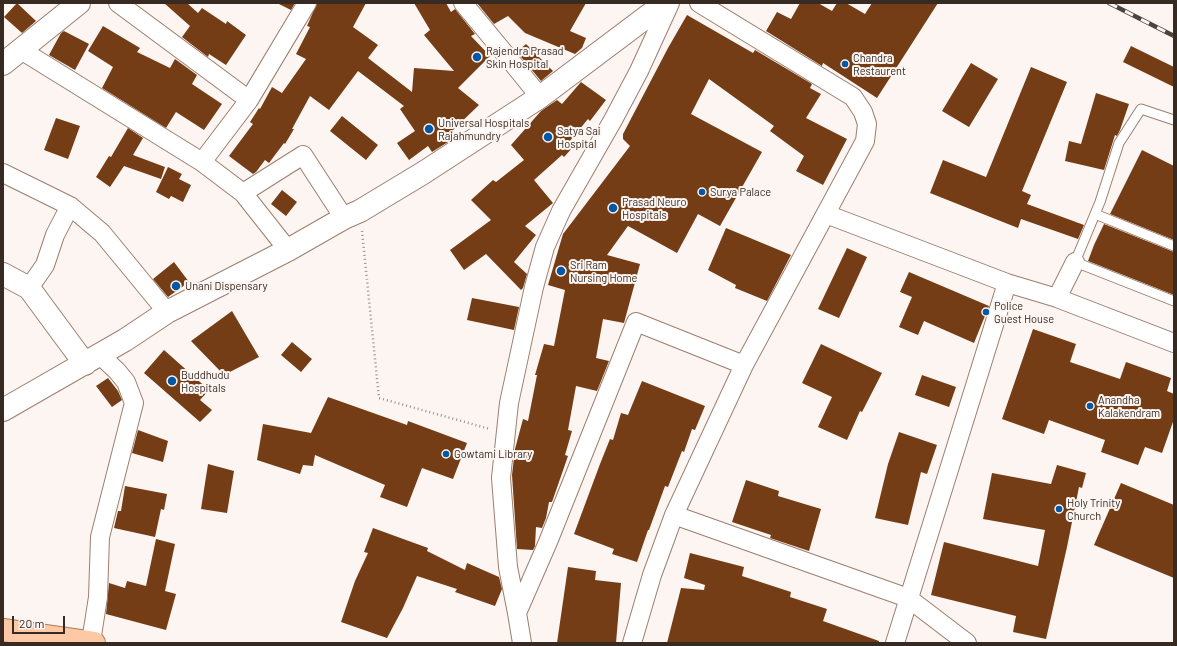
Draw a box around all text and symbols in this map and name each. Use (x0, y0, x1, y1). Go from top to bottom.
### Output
place label: Rajendra Prasad Skin Hospital (486, 44, 564, 70)
marker: Rajendra Prasad Skin Hospital (471, 51, 483, 63)
place label: Chandra Restaurent (853, 51, 906, 77)
marker: Chandra Restaurent (840, 59, 850, 69)
place label: Universal Hospitals Rajahmundry (438, 116, 529, 142)
marker: Universal Hospitals Rajahmundry (423, 123, 435, 135)
place label: Satya Sai Hospital (557, 124, 601, 150)
marker: Satya Sai Hospital (542, 131, 554, 143)
place label: Surya Palace (710, 185, 771, 199)
marker: Surya Palace (697, 187, 707, 197)
place label: Prasad Neuro Hospitals (622, 195, 686, 221)
marker: Prasad Neuro Hospitals (607, 202, 619, 214)
place label: Sri Ram Nursing Home (570, 258, 637, 284)
marker: Sri Ram Nursing Home (555, 265, 567, 277)
place label: Unani Dispensary (185, 279, 268, 293)
marker: Unani Dispensary (170, 280, 182, 292)
place label: Police Guest House (994, 299, 1054, 325)
marker: Police Guest House (981, 307, 991, 317)
place label: Buddhudu Hospitals (181, 368, 229, 394)
marker: Buddhudu Hospitals (166, 375, 178, 387)
place label: Anandha Kalakendram (1098, 393, 1160, 419)
marker: Anandha Kalakendram (1085, 401, 1095, 411)
place label: Gowtami Library (454, 447, 532, 461)
marker: Gowtami Library (441, 449, 451, 459)
place label: Holy Trinity Church (1067, 496, 1120, 522)
marker: Holy Trinity Church (1054, 504, 1064, 514)
scale bar (14, 608, 67, 634)
text: 20 m (19, 616, 45, 630)

